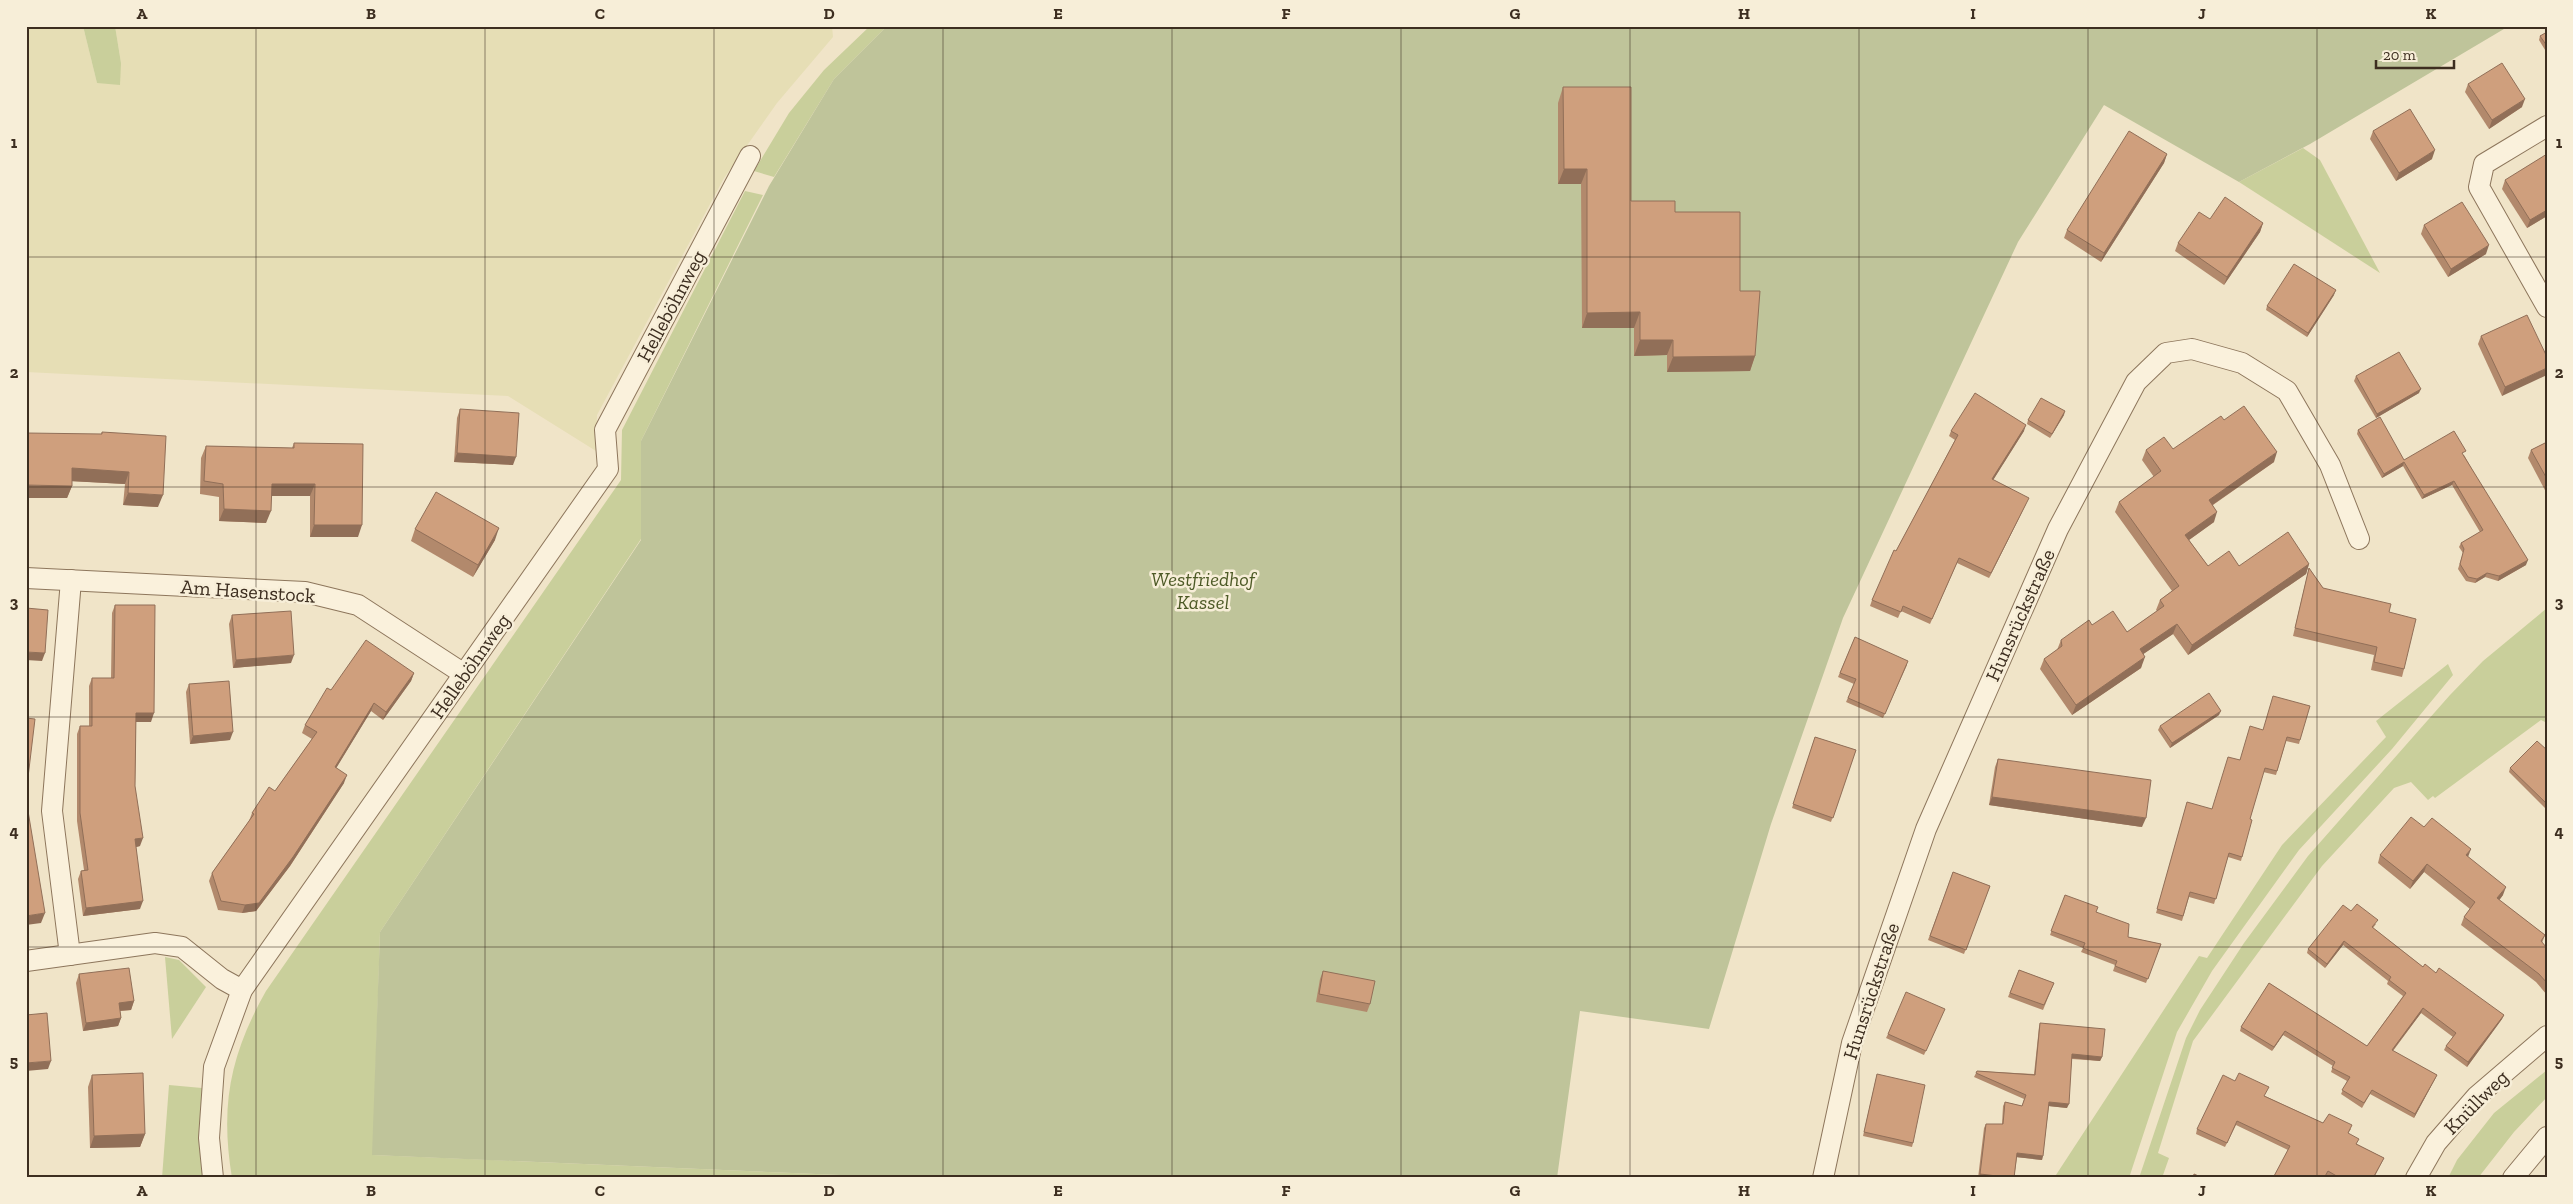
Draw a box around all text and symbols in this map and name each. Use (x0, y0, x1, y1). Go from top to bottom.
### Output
text: A (137, 4, 148, 23)
text: B (366, 4, 376, 23)
text: C (595, 4, 605, 23)
text: D (823, 4, 835, 23)
text: E (1053, 4, 1063, 23)
text: F (1281, 4, 1291, 23)
text: G (1510, 4, 1521, 23)
text: H (1738, 4, 1750, 23)
text: I (1970, 4, 1976, 23)
text: J (2198, 4, 2206, 23)
text: K (2426, 4, 2437, 23)
scale bar (2376, 38, 2453, 70)
text: 20 m (2383, 46, 2416, 64)
text: 1 (11, 133, 18, 152)
text: 1 (2556, 133, 2563, 152)
street label: Helleböhnweg (632, 246, 710, 366)
text: 2 (10, 363, 19, 382)
text: 2 (2555, 363, 2564, 382)
street label: Hunsrückstraße (1980, 545, 2060, 685)
park label: Westfriedhof Kassel (1151, 567, 1258, 614)
street label: Am Hasenstock (180, 574, 317, 608)
text: 3 (10, 593, 19, 612)
text: 3 (2555, 593, 2564, 612)
street label: Helleböhnweg (425, 609, 515, 723)
text: 4 (9, 822, 19, 841)
text: 4 (2554, 822, 2564, 841)
street label: Hunsrückstraße (1838, 920, 1904, 1062)
text: 5 (10, 1052, 18, 1071)
text: 5 (2555, 1052, 2563, 1071)
street label: Knüllweg (2439, 1065, 2513, 1139)
text: A (137, 1181, 148, 1200)
text: B (366, 1181, 376, 1200)
text: C (595, 1181, 605, 1200)
text: D (823, 1181, 835, 1200)
text: E (1053, 1181, 1063, 1200)
text: F (1281, 1181, 1291, 1200)
text: G (1510, 1181, 1521, 1200)
text: H (1738, 1181, 1750, 1200)
text: I (1970, 1181, 1976, 1200)
text: J (2198, 1181, 2206, 1200)
text: K (2426, 1181, 2437, 1200)

